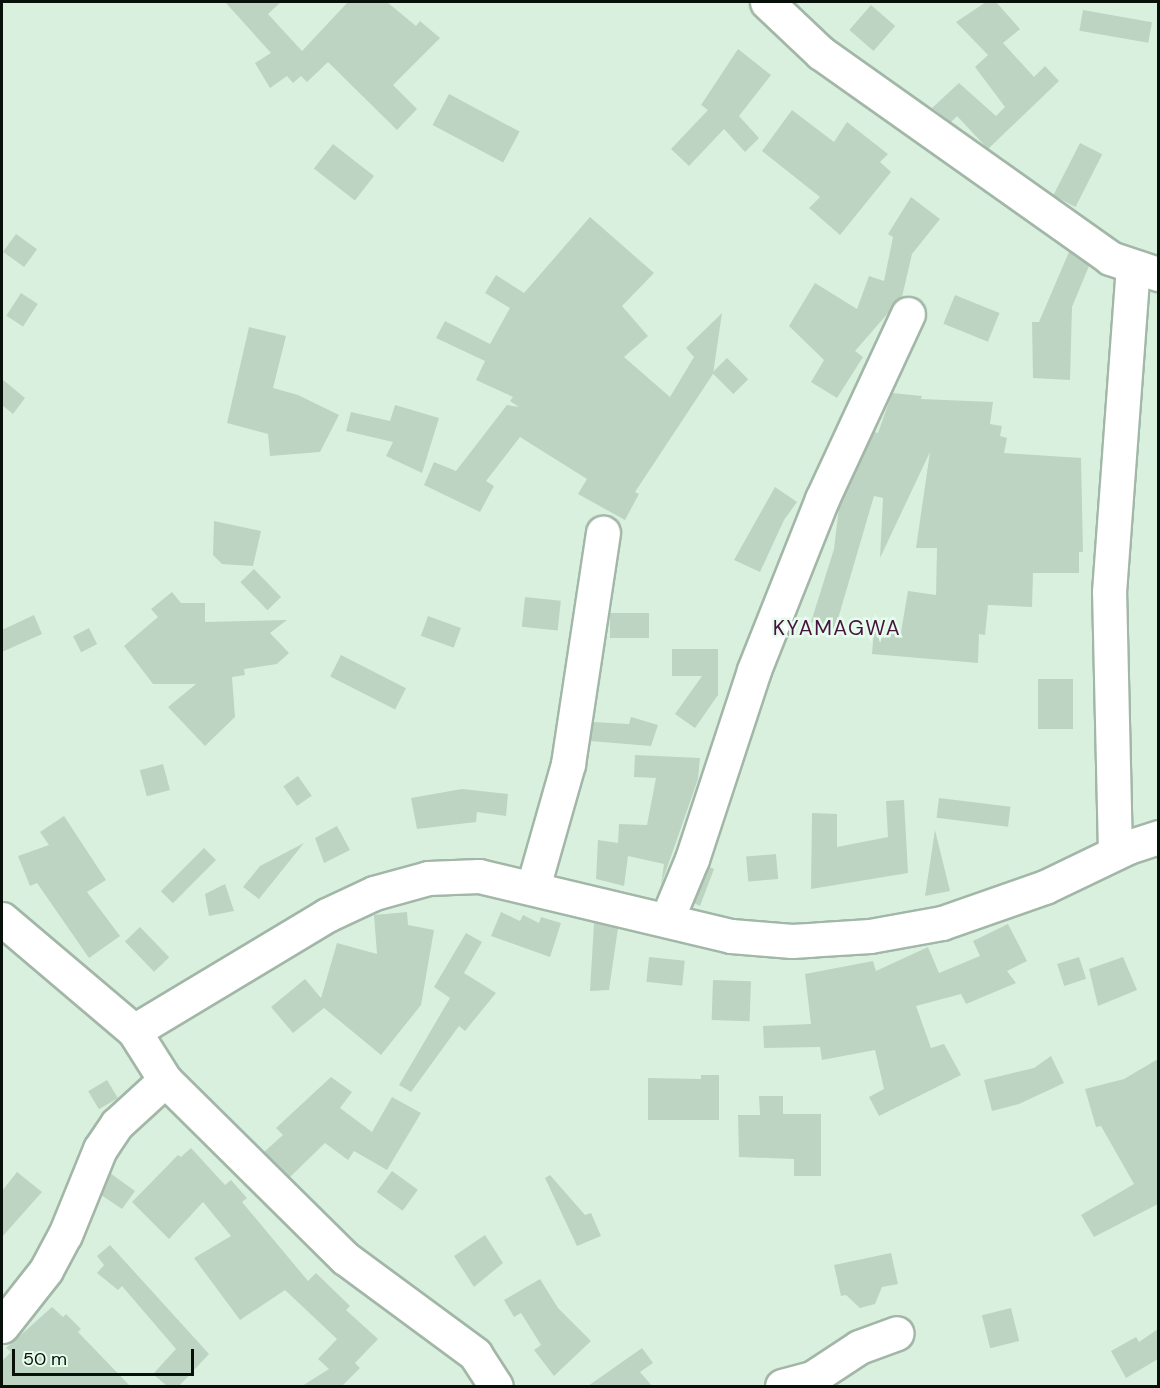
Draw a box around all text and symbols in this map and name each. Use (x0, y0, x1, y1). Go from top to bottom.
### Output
district label: KYAMAGWA (773, 615, 901, 641)
scale bar (15, 1337, 196, 1375)
text: 50 m (23, 1347, 67, 1371)

